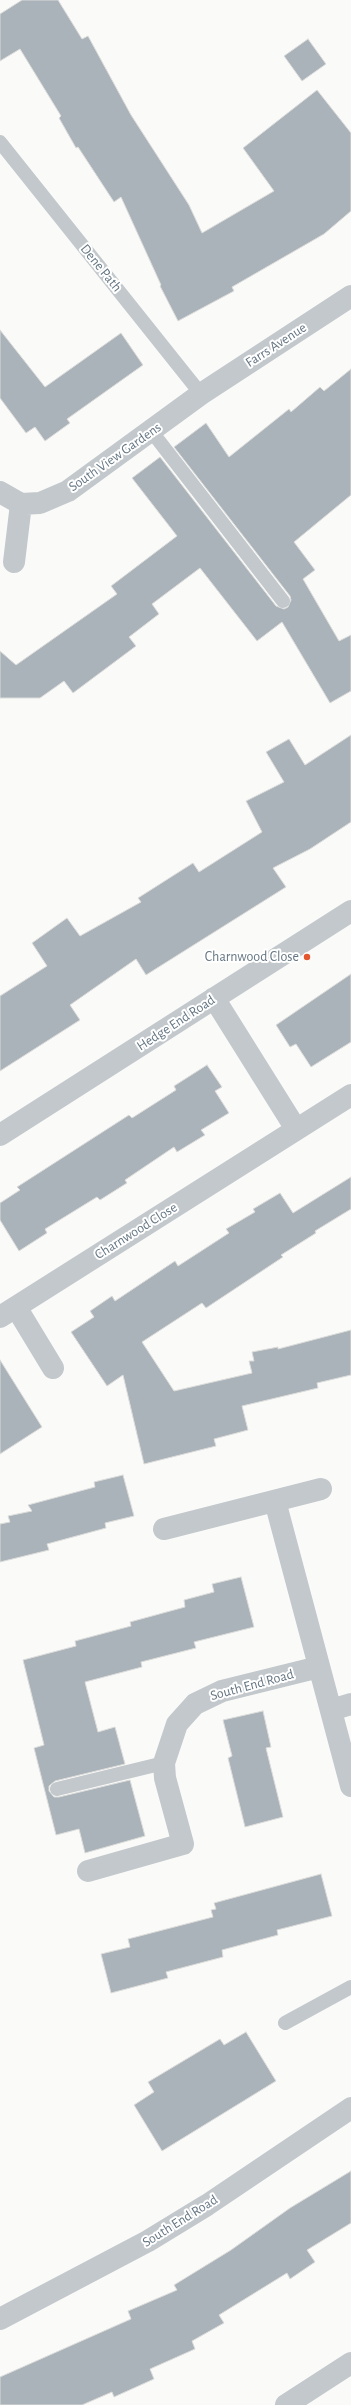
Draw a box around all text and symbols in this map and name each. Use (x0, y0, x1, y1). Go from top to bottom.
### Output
street label: Dene Path (77, 241, 125, 295)
street label: Farrs Avenue (242, 319, 310, 371)
street label: South View Gardens (66, 419, 164, 495)
place label: Charnwood Close (205, 949, 299, 965)
marker: Charnwood Close (302, 952, 312, 962)
street label: Hedge End Road (134, 991, 218, 1055)
street label: Charnwood Close (92, 1199, 180, 1263)
street label: South End Road (208, 1666, 296, 1704)
street label: South End Road (139, 2191, 221, 2251)

